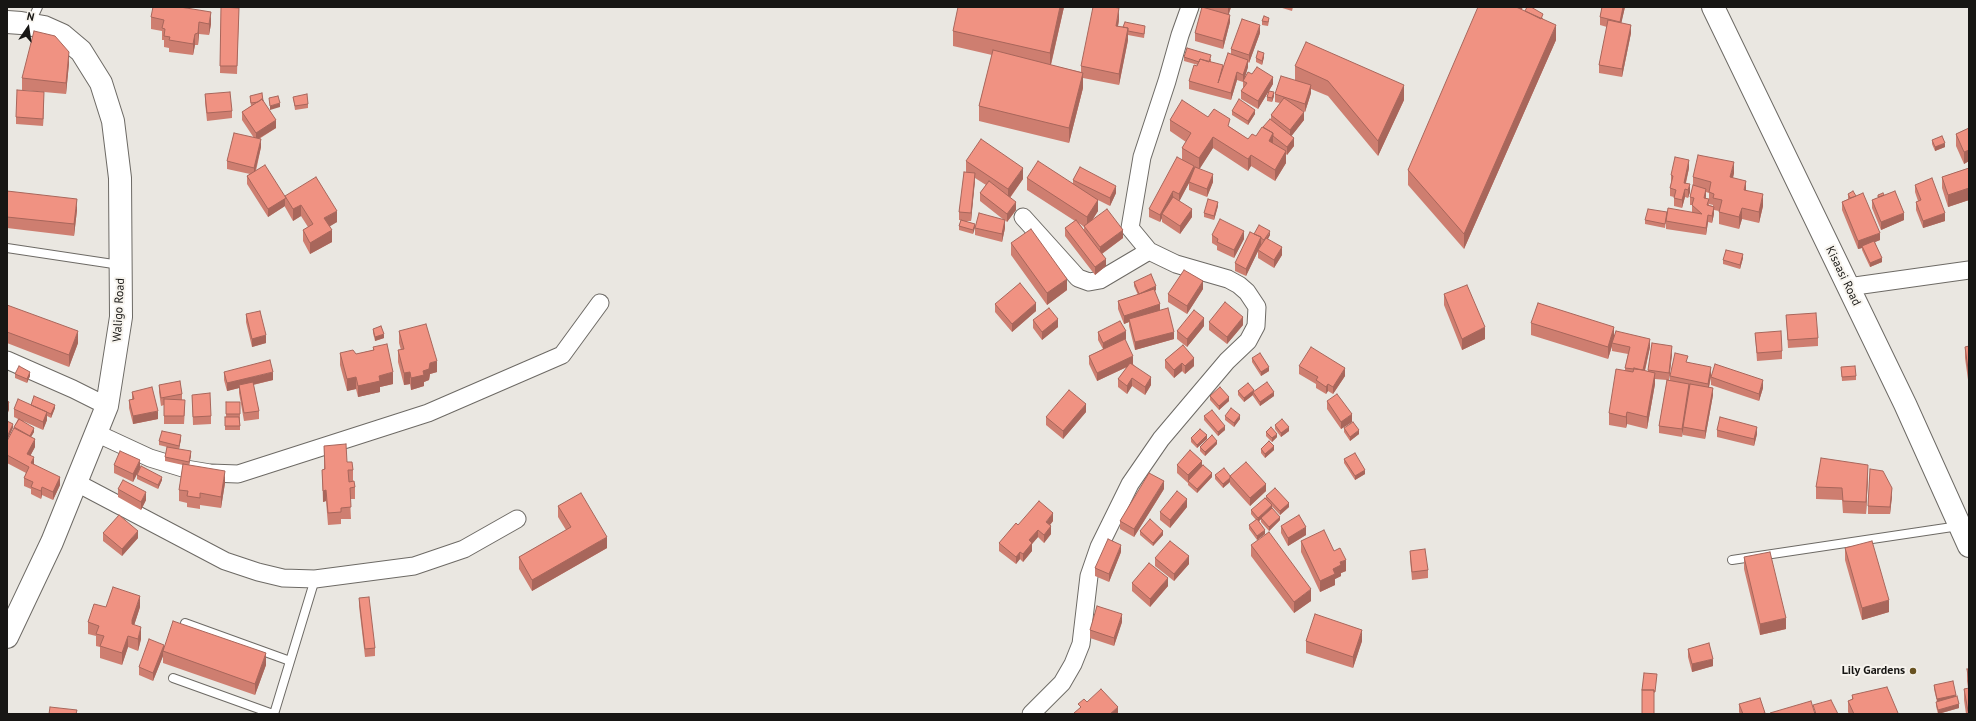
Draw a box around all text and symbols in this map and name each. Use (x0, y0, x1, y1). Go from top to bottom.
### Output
north arrow (8, 8, 48, 48)
text: N (26, 9, 36, 24)
street label: Kisaasi Road (1822, 244, 1864, 308)
street label: Waligo Road (110, 278, 128, 342)
place label: Lily Gardens (1842, 664, 1905, 678)
marker: Lily Gardens (1908, 666, 1918, 676)

